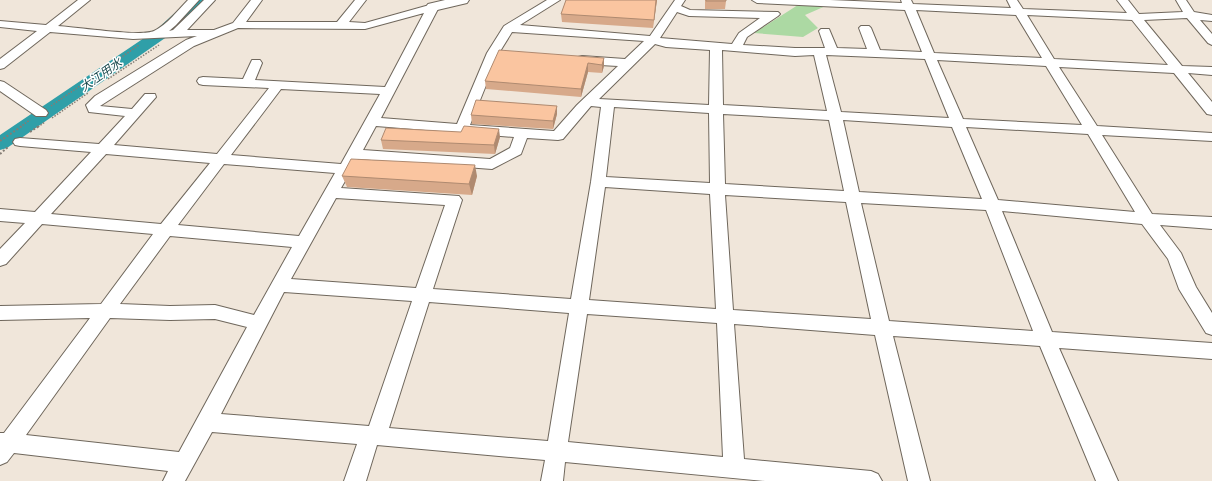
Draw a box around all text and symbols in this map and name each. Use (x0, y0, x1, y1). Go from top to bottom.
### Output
water label: 大江用水 (77, 54, 126, 95)

